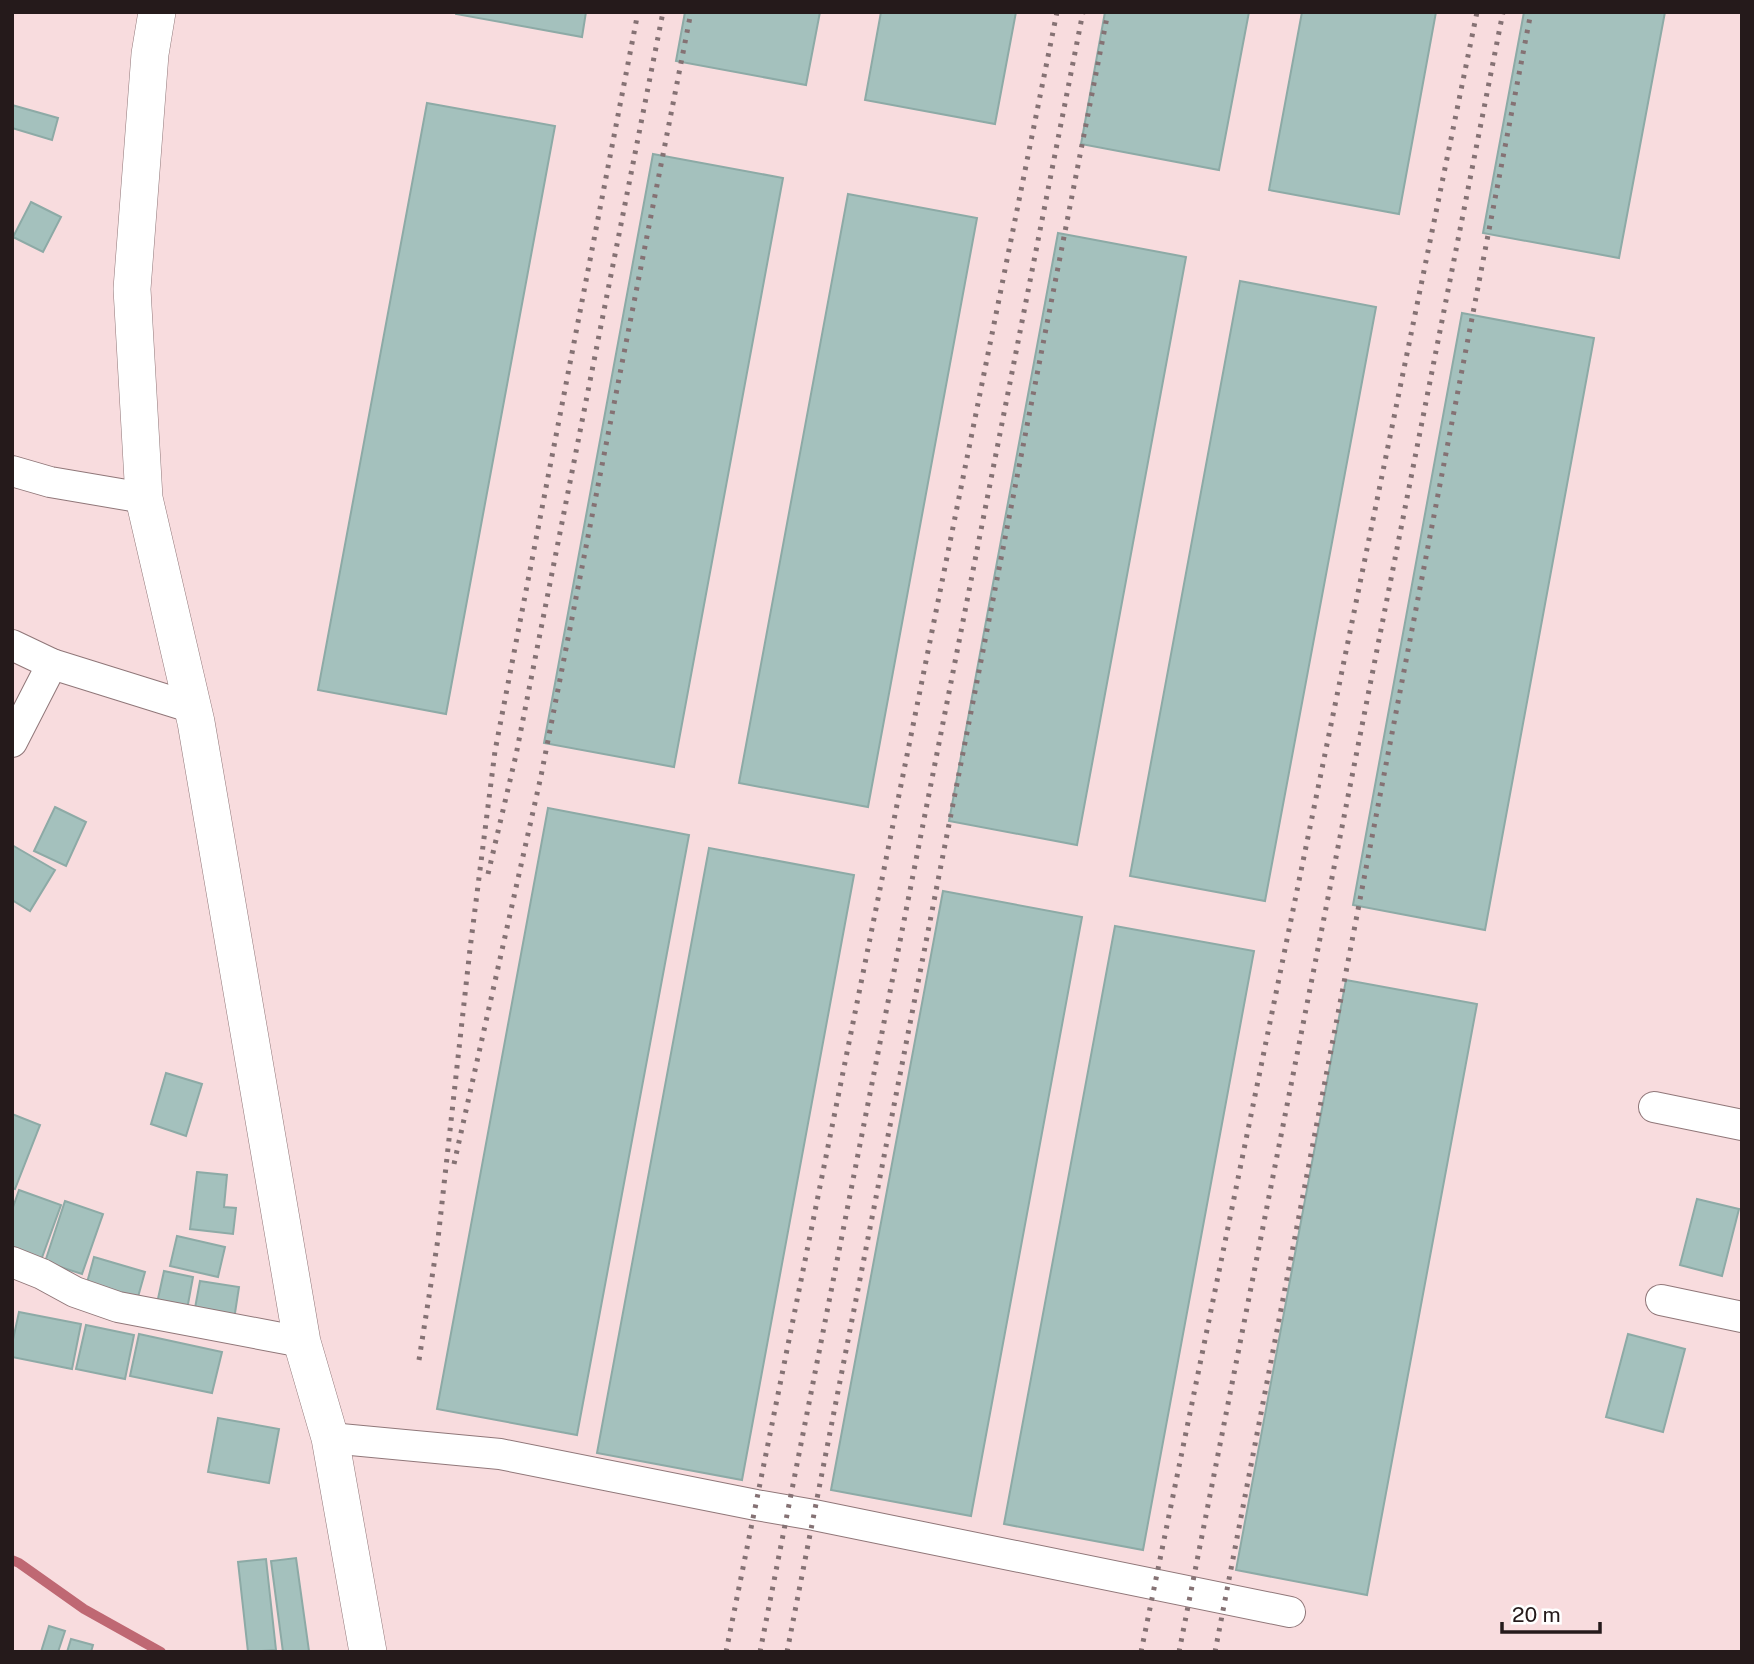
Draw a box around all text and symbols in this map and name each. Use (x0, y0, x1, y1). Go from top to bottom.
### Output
scale bar (1502, 1590, 1600, 1634)
text: 20 m (1512, 1602, 1561, 1627)

